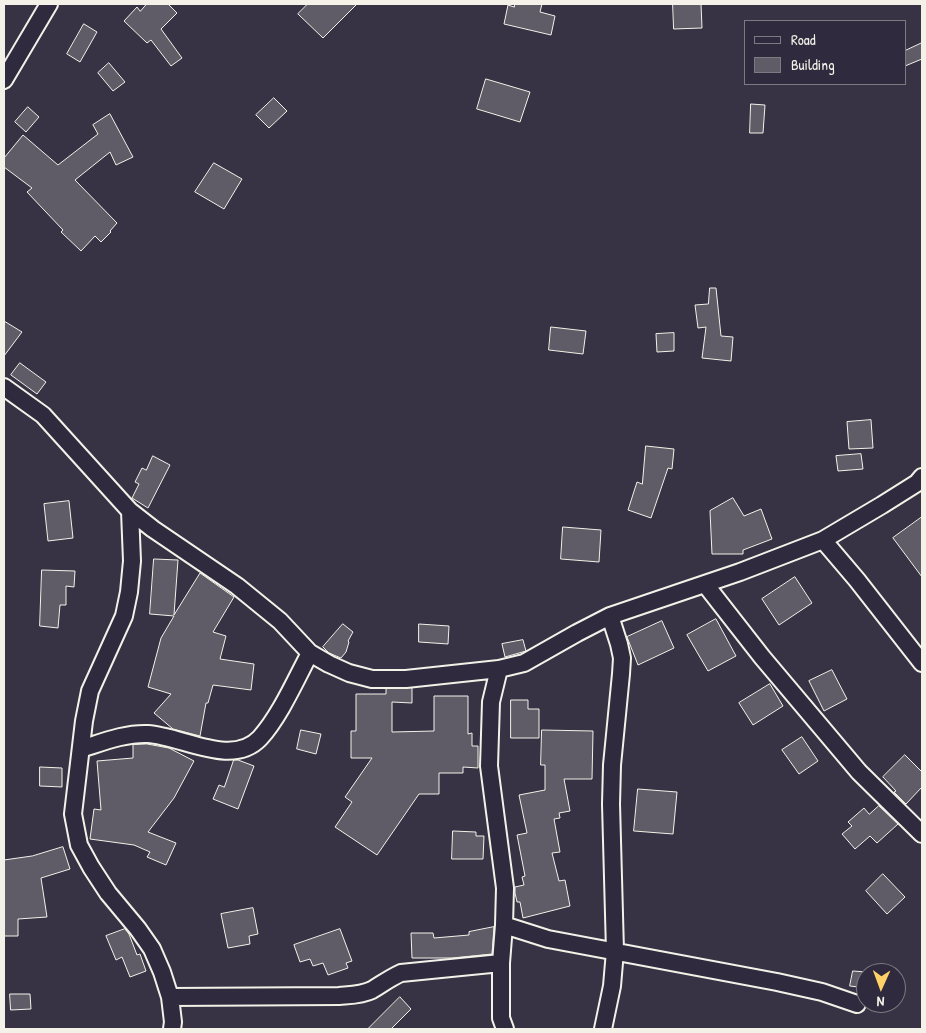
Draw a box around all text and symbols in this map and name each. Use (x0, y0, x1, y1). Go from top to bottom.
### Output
legend (744, 20, 906, 85)
text: Road (791, 29, 816, 50)
text: Building (791, 54, 835, 75)
north arrow (856, 963, 906, 1013)
text: N (876, 993, 885, 1012)

